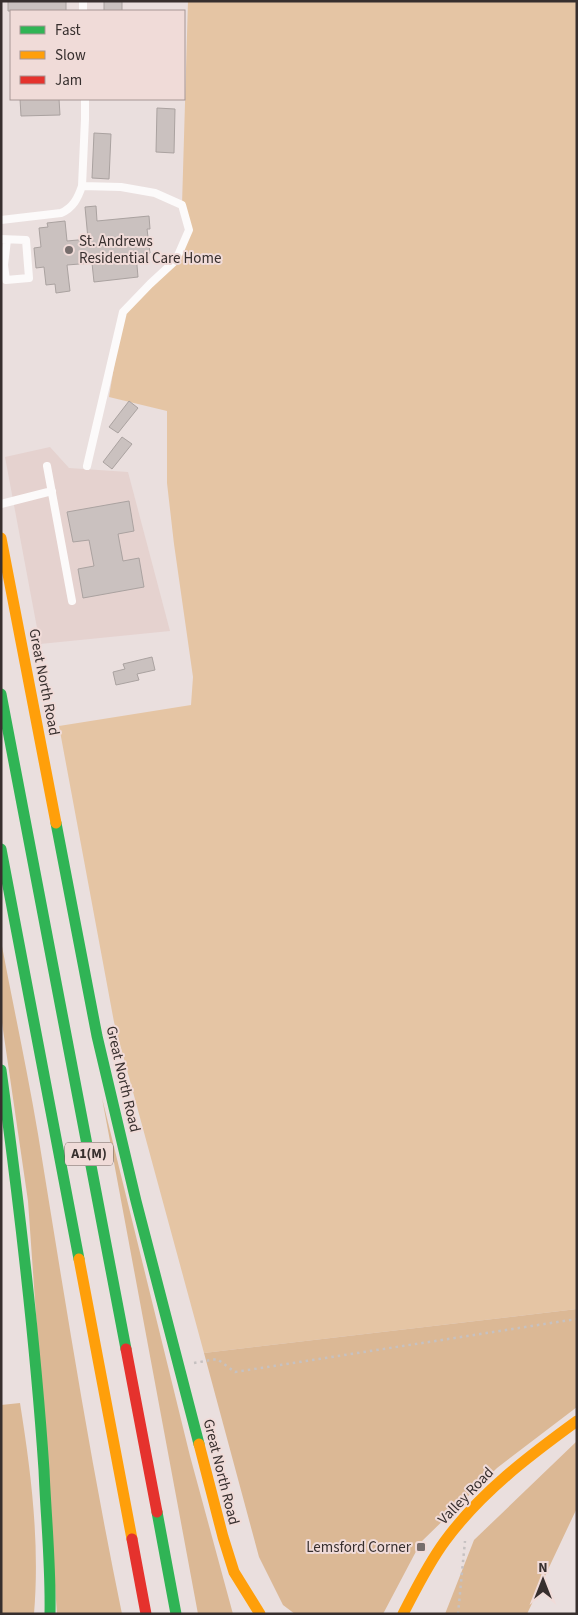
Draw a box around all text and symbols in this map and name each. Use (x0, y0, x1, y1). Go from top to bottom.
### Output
legend (10, 10, 185, 100)
text: Fast (55, 20, 81, 41)
text: Slow (55, 45, 86, 66)
text: Jam (55, 70, 82, 91)
place label: St. Andrews Residential Care Home (79, 231, 221, 269)
marker: St. Andrews Residential Care Home (63, 244, 75, 256)
street label: Great North Road (23, 627, 65, 737)
street label: Great North Road (101, 1024, 145, 1134)
road number: A1(M) (65, 1142, 113, 1166)
street label: Great North Road (198, 1417, 244, 1527)
street label: Valley Road (433, 1463, 499, 1529)
place label: Lemsford Corner (306, 1537, 412, 1558)
marker: Lemsford Corner (415, 1541, 427, 1553)
north arrow (518, 1555, 568, 1605)
text: N (538, 1558, 548, 1578)

